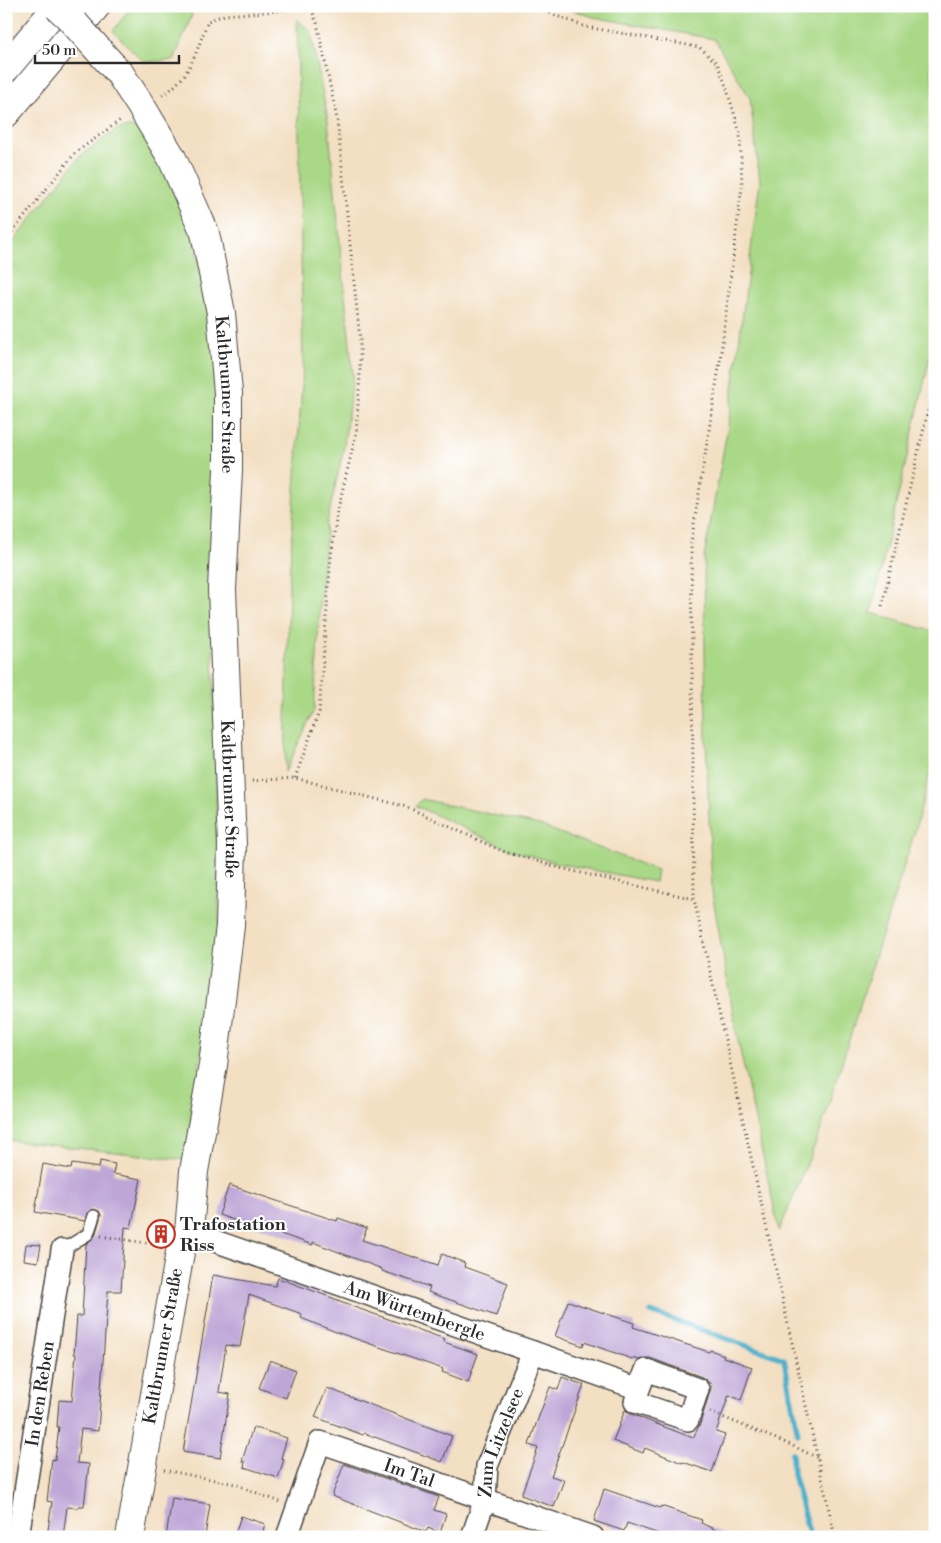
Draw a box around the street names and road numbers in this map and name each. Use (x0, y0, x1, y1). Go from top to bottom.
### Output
street label: Kaltbrunner Straße (210, 314, 240, 474)
street label: Kaltbrunner Straße (216, 719, 244, 879)
street label: Kaltbrunner Straße (138, 1266, 188, 1426)
street label: Am Würtembergle (340, 1275, 488, 1346)
street label: In den Reben (21, 1339, 59, 1448)
street label: Zum Litzelsee (474, 1385, 529, 1498)
street label: Im Tal (381, 1454, 438, 1493)

